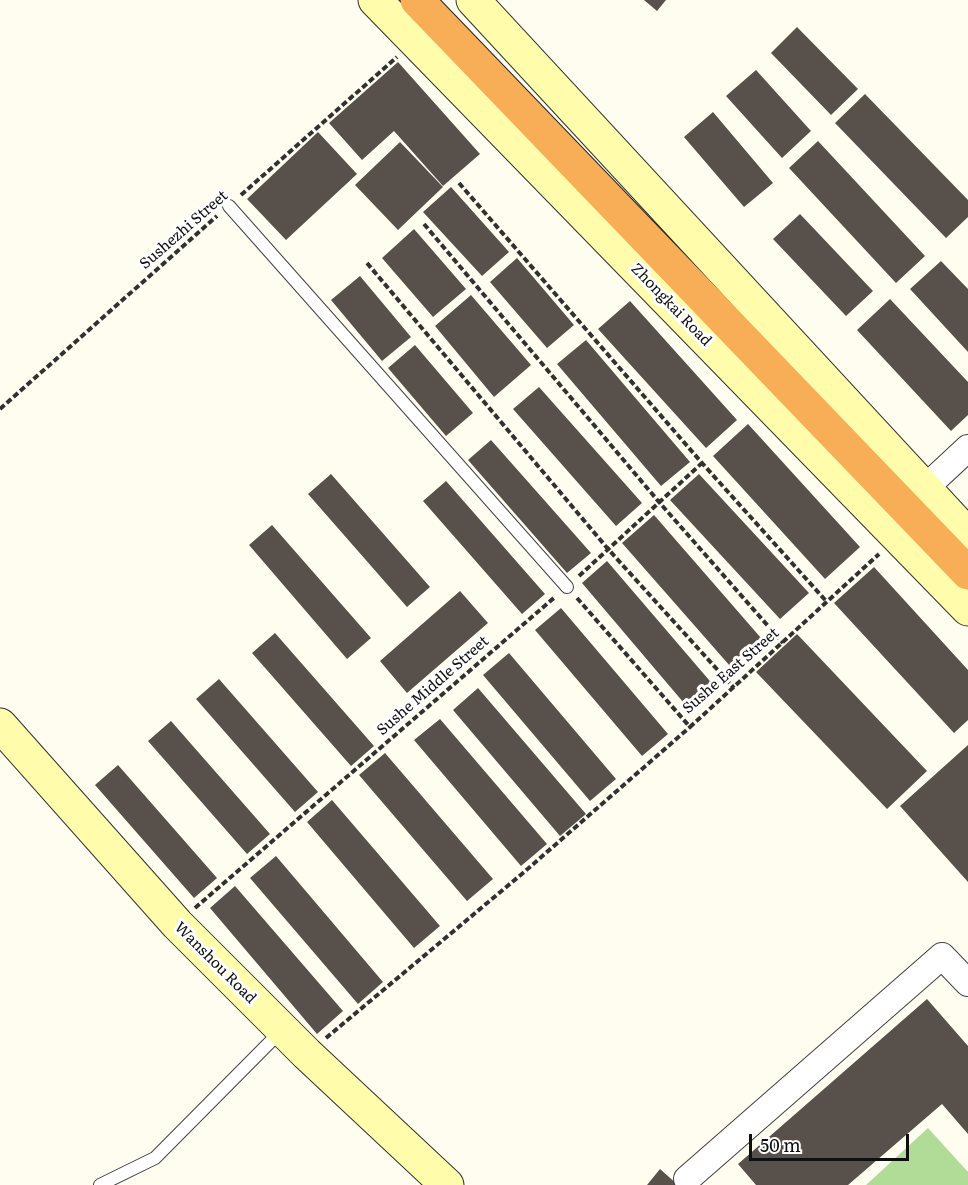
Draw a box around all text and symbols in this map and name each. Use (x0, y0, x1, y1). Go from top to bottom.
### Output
street label: Sushezhi Street (136, 187, 232, 273)
street label: Zhongkai Road (627, 260, 715, 350)
street label: Sushe East Street (679, 624, 783, 718)
street label: Sushe Middle Street (373, 632, 493, 740)
street label: Wanshou Road (170, 918, 260, 1008)
scale bar (752, 1122, 912, 1160)
text: 50 m (760, 1131, 801, 1158)

